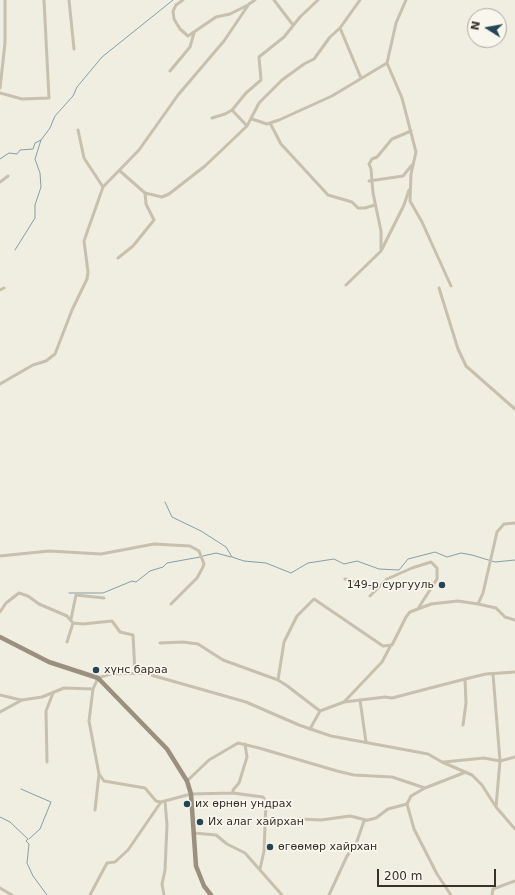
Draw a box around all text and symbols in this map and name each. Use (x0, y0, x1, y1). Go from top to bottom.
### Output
north arrow (467, 8, 507, 48)
text: N (468, 20, 483, 32)
place label: 149-р сургууль (347, 578, 434, 592)
marker: 149-р сургууль (437, 580, 447, 590)
place label: хүнс бараа (104, 663, 168, 677)
marker: хүнс бараа (91, 665, 101, 675)
place label: их өрнөн ундрах (195, 797, 292, 811)
marker: их өрнөн ундрах (182, 799, 192, 809)
place label: Их алаг хайрхан (208, 815, 304, 829)
marker: Их алаг хайрхан (195, 817, 205, 827)
place label: өгөөмөр хайрхан (278, 840, 377, 854)
marker: өгөөмөр хайрхан (265, 842, 275, 852)
scale bar (379, 861, 498, 887)
text: 200 m (384, 869, 422, 883)

